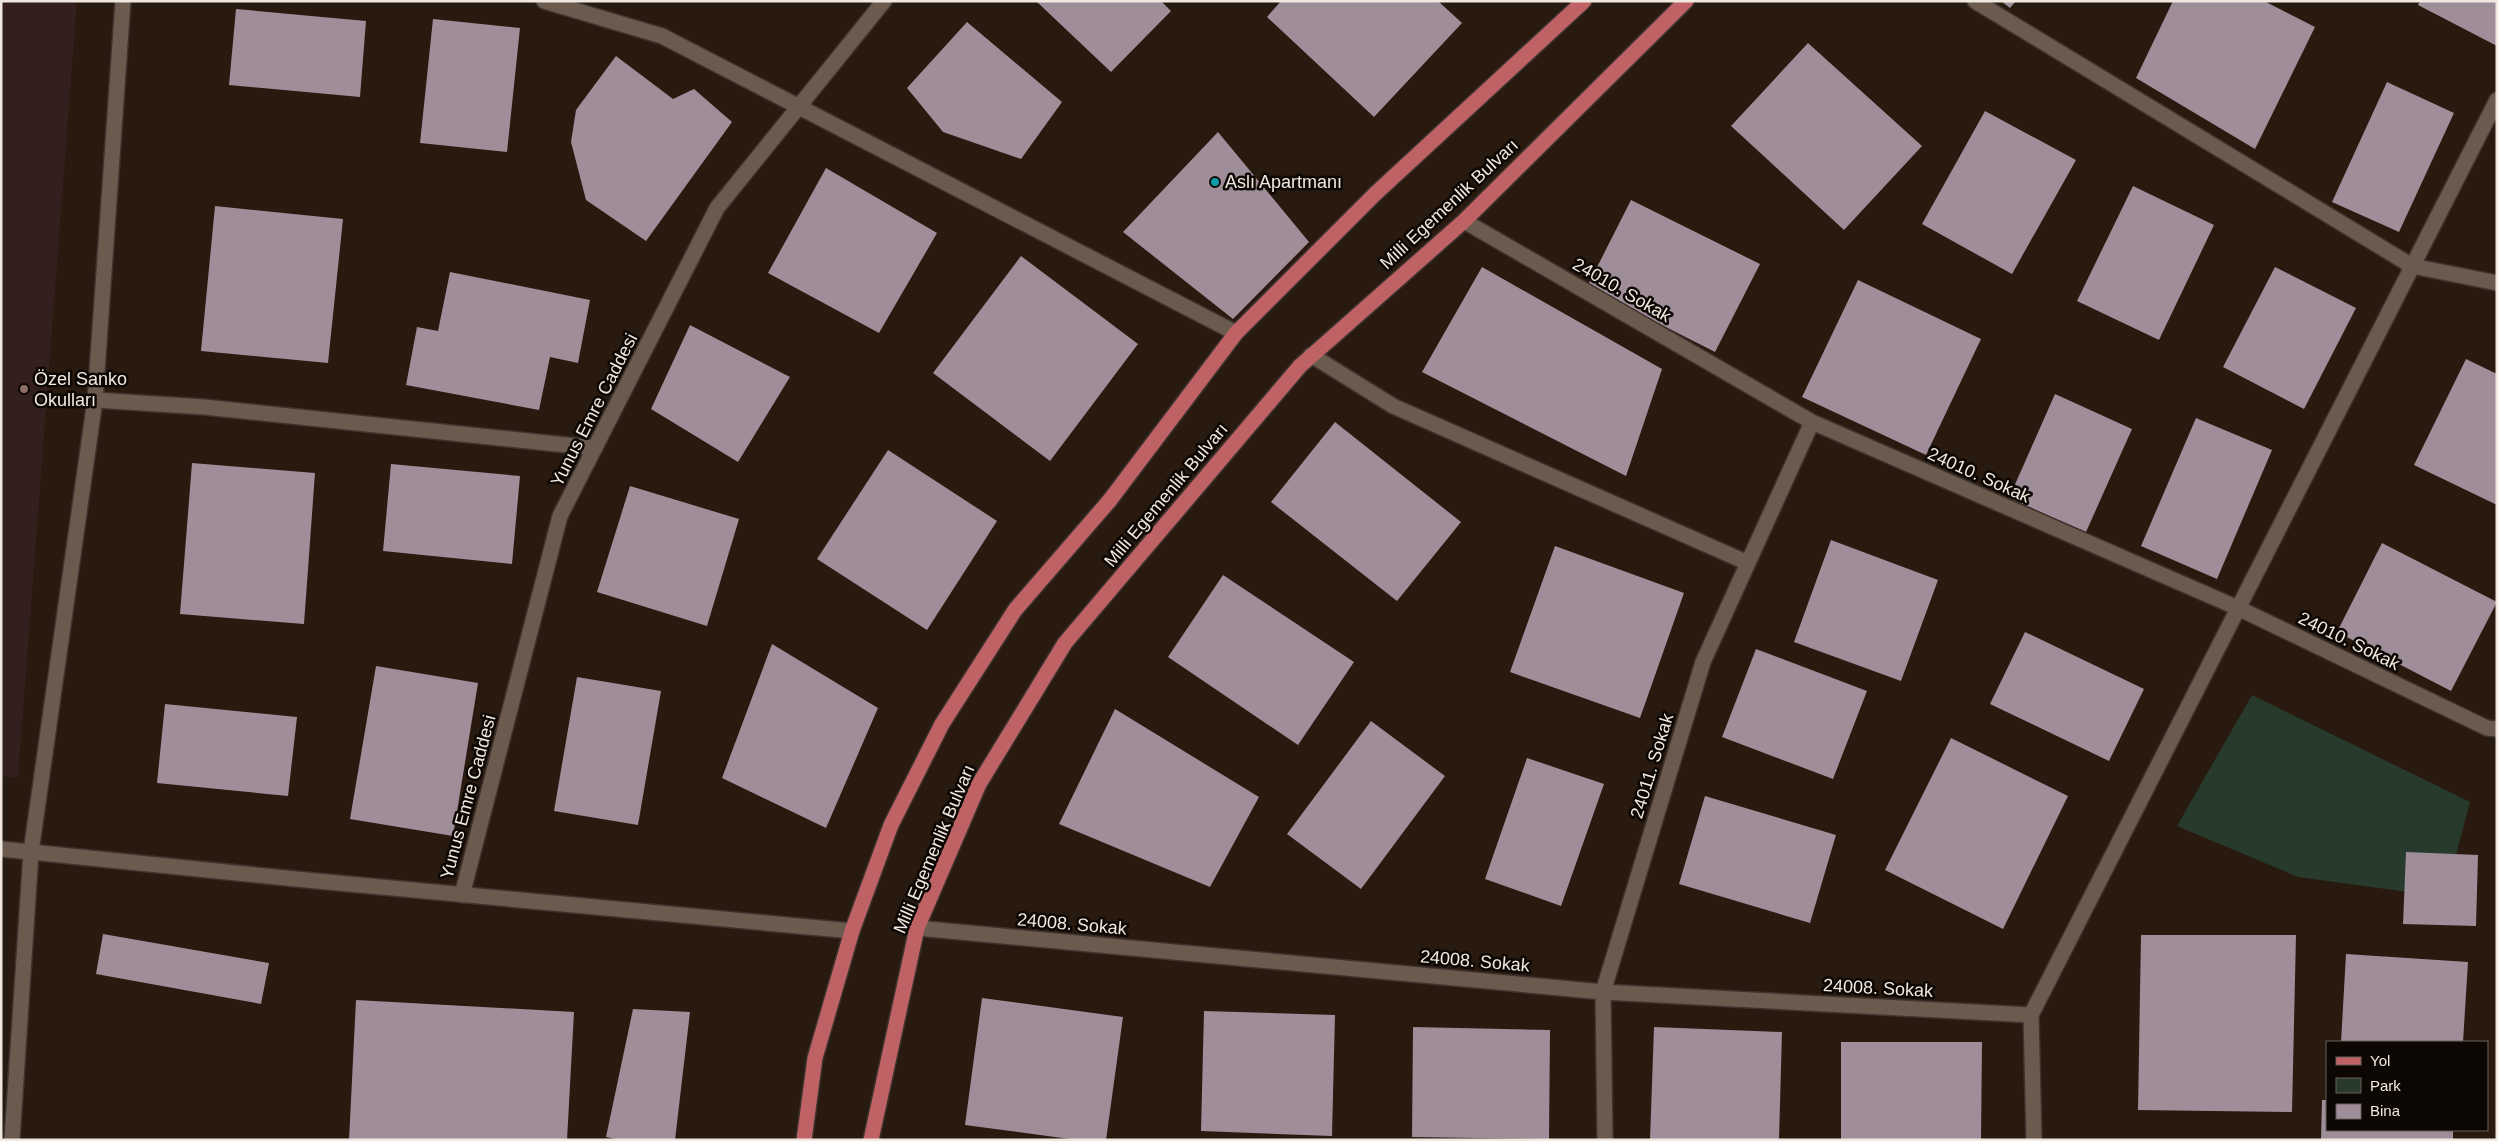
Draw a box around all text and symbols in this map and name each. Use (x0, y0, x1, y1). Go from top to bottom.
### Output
street label: Milli Egemenlik Bulvarı (1376, 135, 1522, 273)
place label: Aslı Apartmanı (1225, 172, 1342, 192)
marker: Aslı Apartmanı (1209, 176, 1221, 188)
street label: 24010. Sokak (1569, 254, 1676, 327)
street label: Yunus Emre Caddesi (547, 330, 641, 490)
place label: Özel Sanko Okulları (34, 369, 127, 410)
marker: Özel Sanko Okulları (18, 383, 30, 395)
street label: Milli Egemenlik Bulvarı (1100, 419, 1232, 571)
street label: 24010. Sokak (1925, 443, 2034, 507)
street label: 24010. Sokak (2295, 608, 2404, 675)
street label: 24011. Sokak (1627, 710, 1678, 821)
street label: Yunus Emre Caddesi (436, 713, 500, 881)
street label: Milli Egemenlik Bulvarı (889, 762, 979, 936)
street label: 24008. Sokak (1016, 909, 1129, 939)
street label: 24008. Sokak (1419, 946, 1532, 976)
street label: 24008. Sokak (1823, 975, 1934, 1001)
legend (2326, 1041, 2488, 1131)
text: Yol (2370, 1052, 2390, 1069)
text: Park (2370, 1077, 2401, 1094)
text: Bina (2370, 1102, 2401, 1119)

